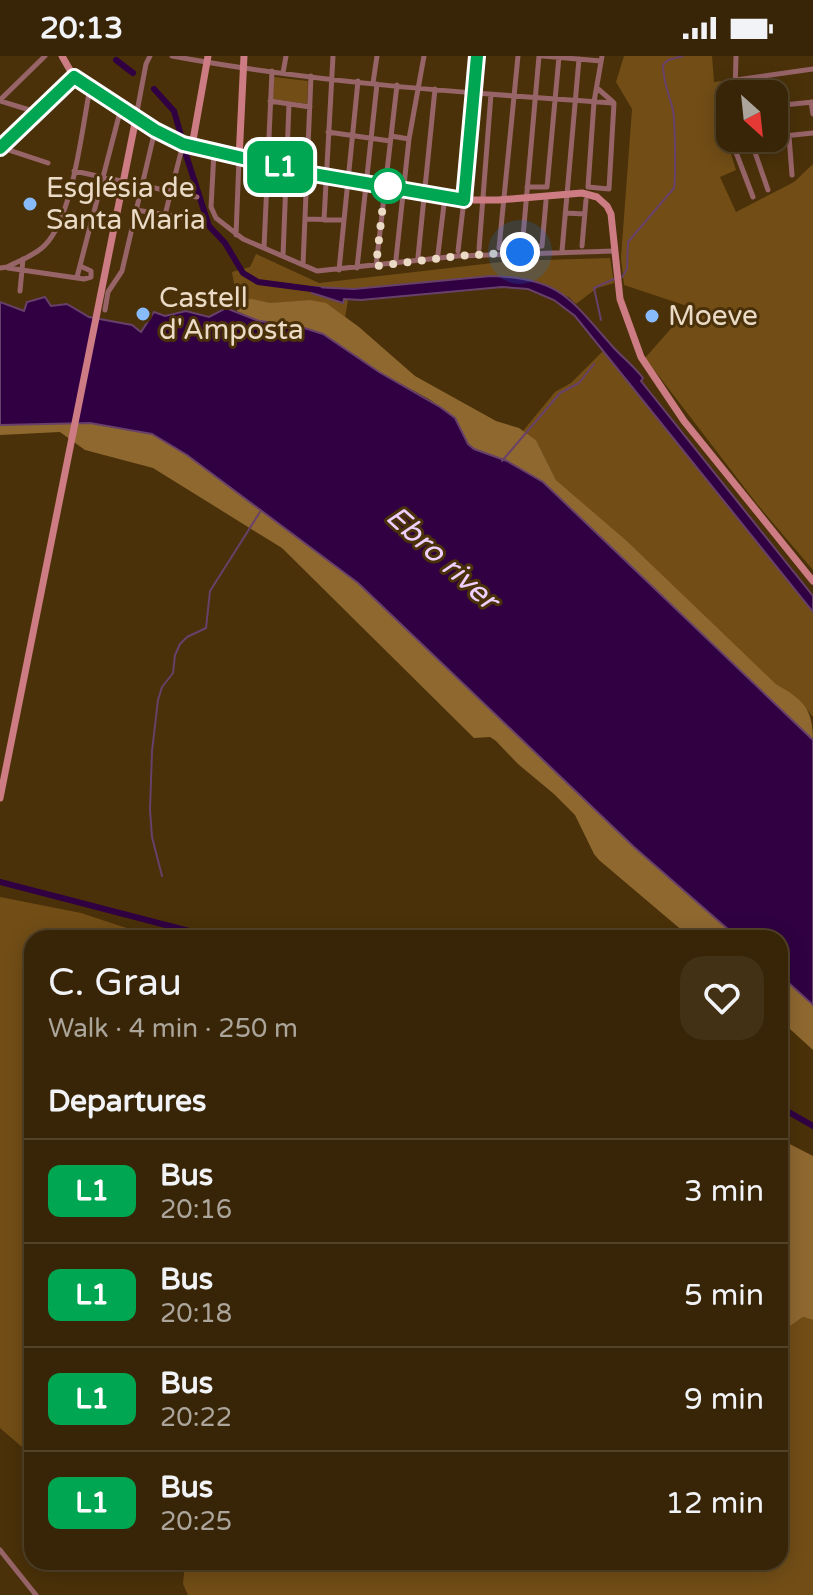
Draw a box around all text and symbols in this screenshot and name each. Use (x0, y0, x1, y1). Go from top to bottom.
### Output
text: 20:13 (40, 10, 123, 47)
north arrow (716, 80, 788, 152)
map controls (716, 80, 788, 152)
line badge: L1 (244, 141, 316, 193)
text: L1 (263, 150, 297, 184)
unlabelled marker (371, 169, 405, 203)
place label: Església de Santa Maria (46, 171, 206, 237)
marker: Església de Santa Maria (21, 195, 39, 213)
your location (500, 232, 540, 272)
place label: Castell d'Amposta (159, 281, 304, 347)
place label: Moeve (668, 299, 758, 333)
marker: Castell d'Amposta (134, 305, 152, 323)
marker: Moeve (643, 307, 661, 325)
water label: Ebro river (378, 498, 508, 620)
button: heart (680, 956, 764, 1040)
text: C. Grau (48, 960, 182, 1006)
text: Walk · 4 min · 250 m (48, 1013, 298, 1044)
text: Departures (48, 1083, 206, 1120)
text: Bus (160, 1157, 213, 1194)
text: 3 min (684, 1173, 764, 1210)
text: L1 (75, 1174, 109, 1208)
text: 20:16 (160, 1194, 232, 1225)
text: Bus (160, 1261, 213, 1298)
text: 5 min (684, 1277, 764, 1314)
text: L1 (75, 1278, 109, 1312)
text: 20:18 (160, 1298, 232, 1329)
text: Bus (160, 1365, 213, 1402)
text: 9 min (684, 1381, 764, 1418)
text: L1 (75, 1382, 109, 1416)
text: 20:22 (160, 1402, 232, 1433)
text: Bus (160, 1469, 213, 1506)
text: 12 min (665, 1485, 764, 1522)
text: L1 (75, 1486, 109, 1520)
text: 20:25 (160, 1506, 232, 1537)

